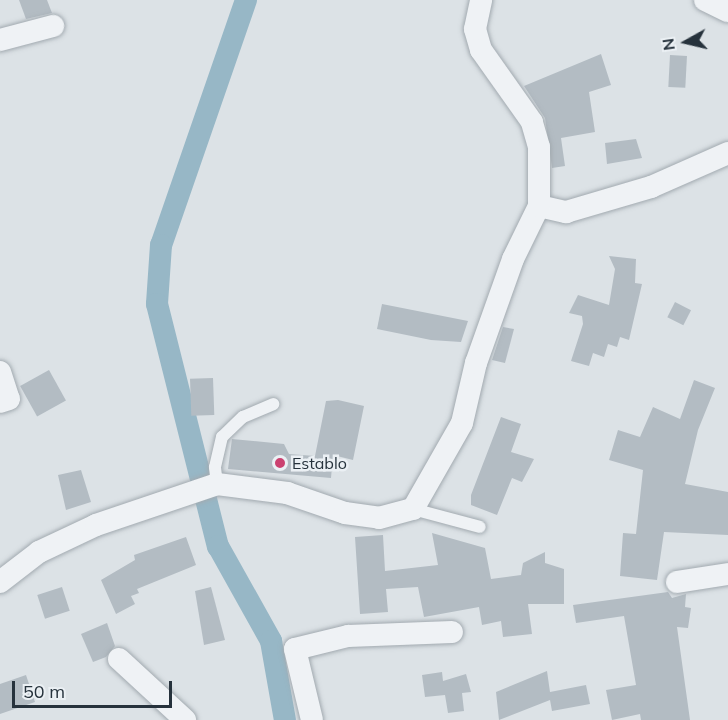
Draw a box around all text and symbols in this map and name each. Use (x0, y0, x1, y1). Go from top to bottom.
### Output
north arrow (656, 12, 716, 72)
text: N (657, 37, 679, 52)
place label: Establo (292, 453, 347, 473)
marker: Establo (273, 456, 287, 470)
scale bar (15, 669, 176, 707)
text: 50 m (23, 680, 65, 703)

